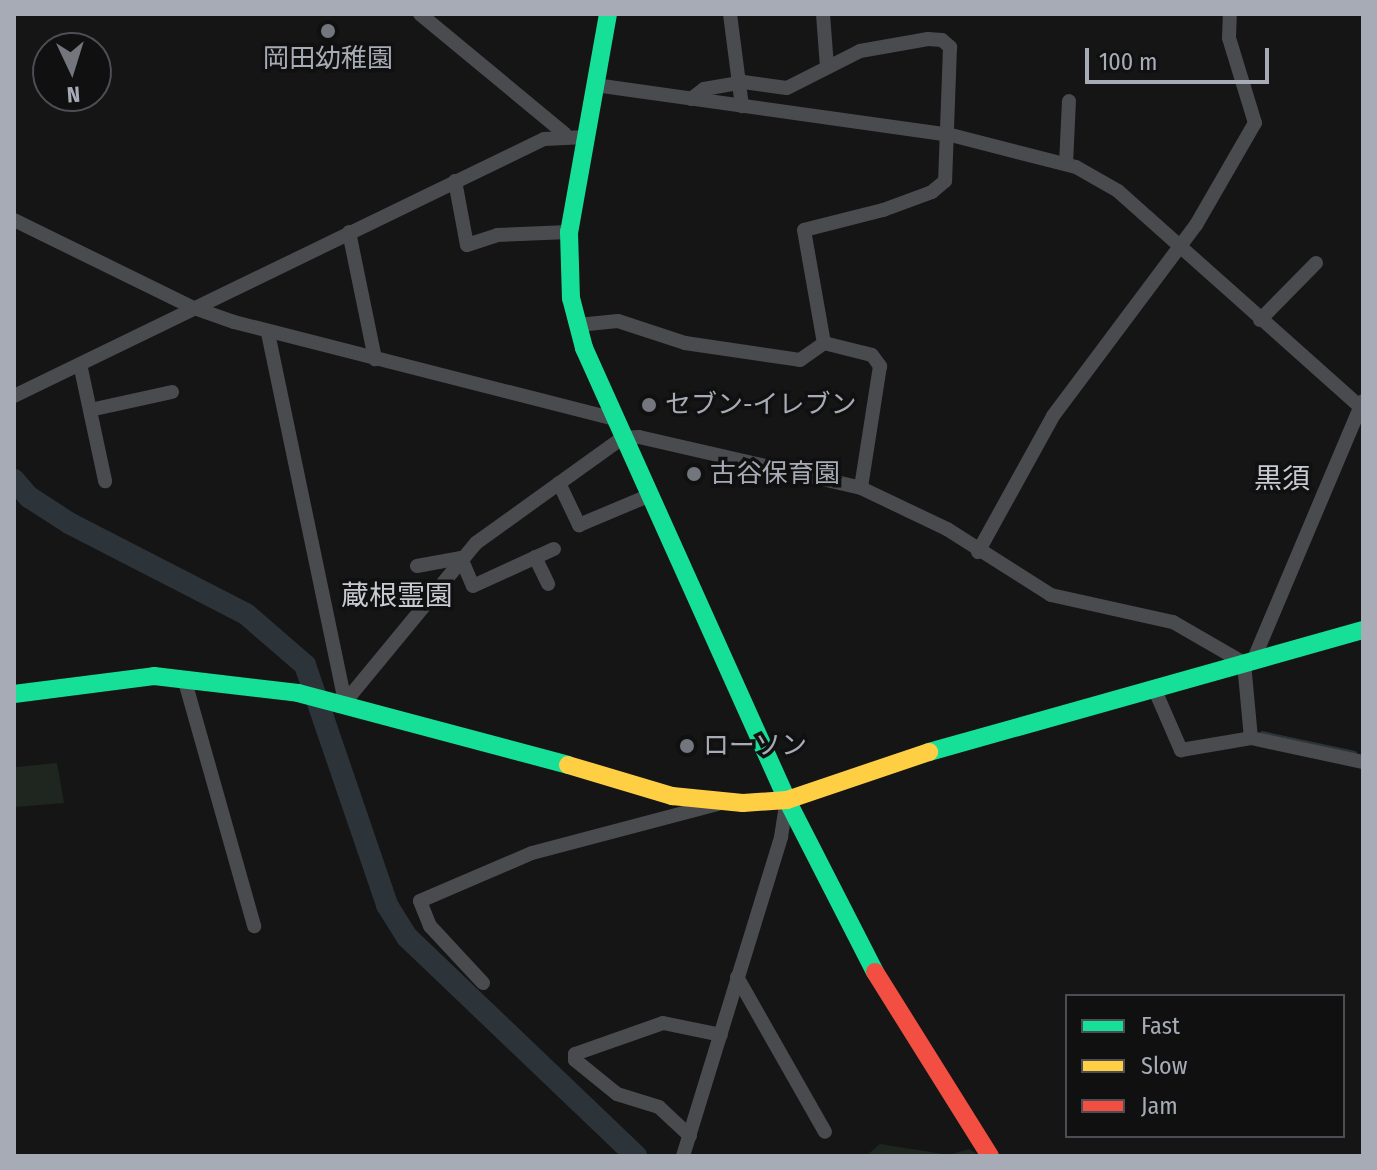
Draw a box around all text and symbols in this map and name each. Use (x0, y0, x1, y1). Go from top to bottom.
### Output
marker: 岡田幼稚園 (319, 22, 337, 40)
north arrow (32, 32, 112, 112)
scale bar (1089, 32, 1273, 82)
place label: 岡田幼稚園 (263, 43, 393, 75)
text: 100 m (1099, 48, 1157, 76)
text: N (66, 81, 81, 108)
place label: セブン-イレブン (665, 389, 857, 421)
marker: セブン-イレブン (640, 396, 658, 414)
place label: 古谷保育園 (710, 458, 840, 490)
district label: 黒須 (1254, 462, 1310, 496)
marker: 古谷保育園 (685, 465, 703, 483)
district label: 蔵根霊園 (341, 579, 453, 613)
place label: ローソン (703, 730, 807, 762)
marker: ローソン (678, 737, 696, 755)
legend (1065, 994, 1345, 1138)
text: Fast (1141, 1012, 1180, 1040)
text: Slow (1141, 1052, 1187, 1080)
text: Jam (1141, 1092, 1178, 1120)

